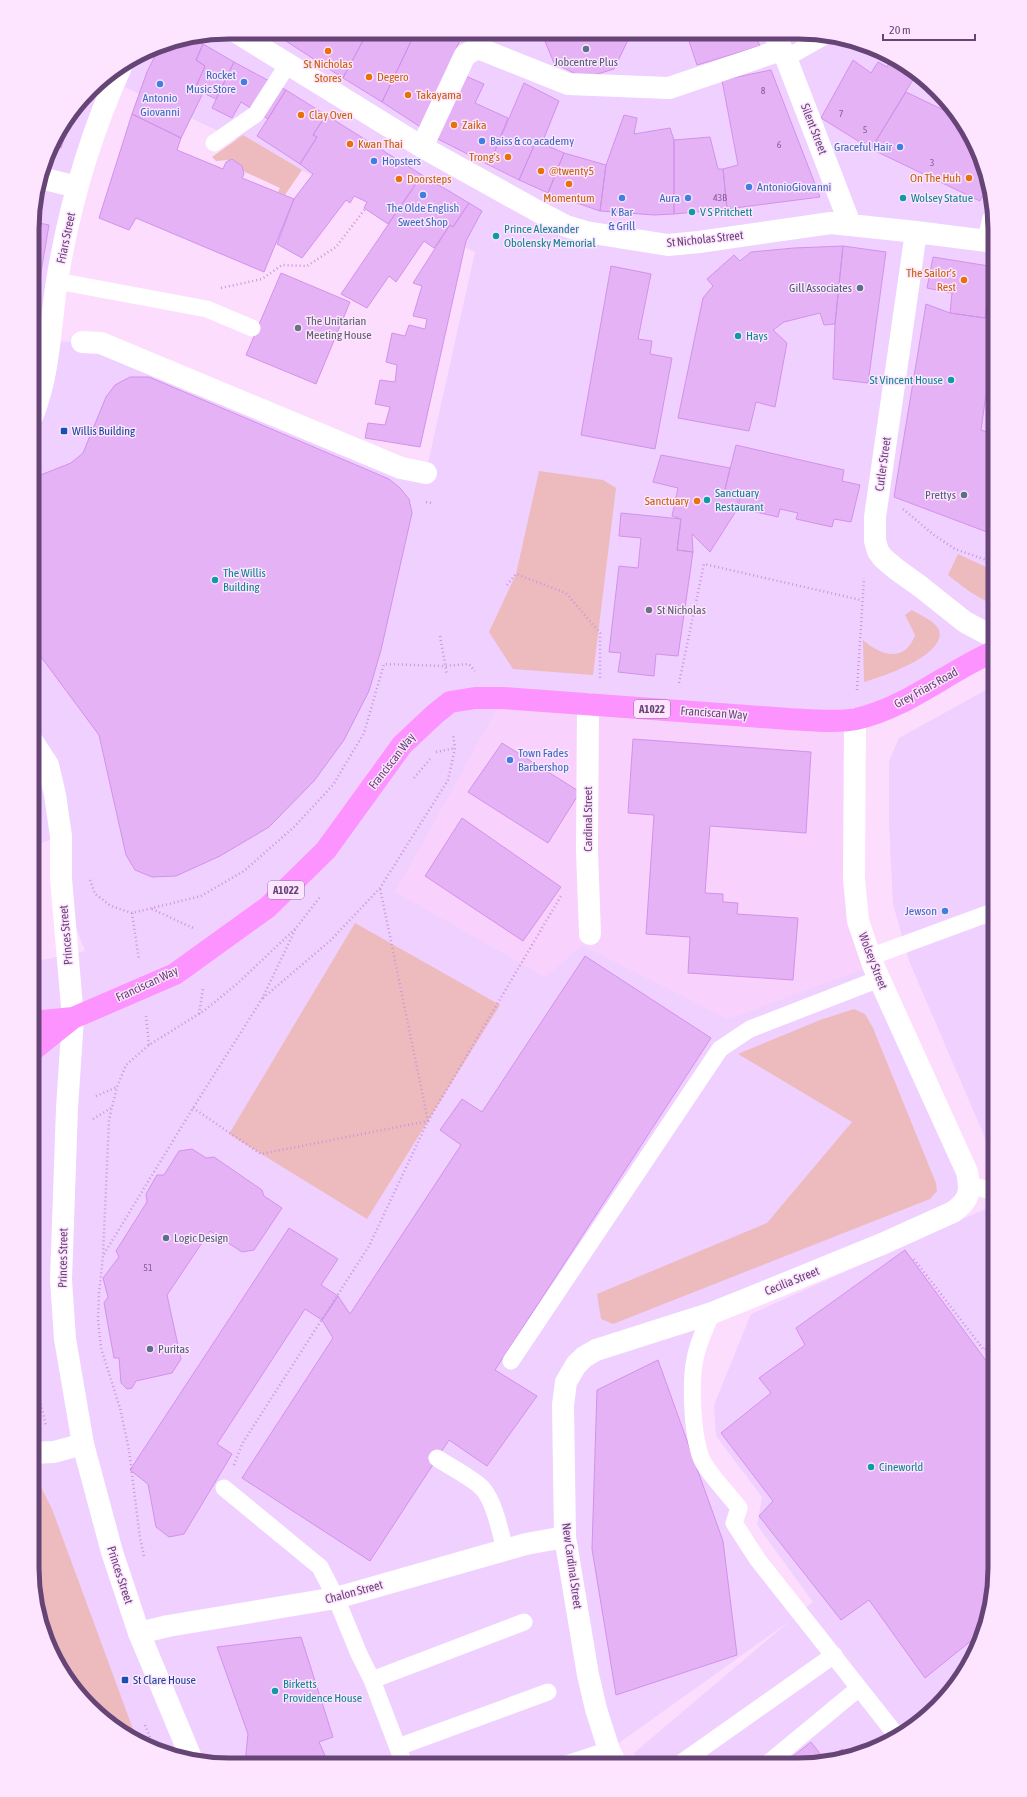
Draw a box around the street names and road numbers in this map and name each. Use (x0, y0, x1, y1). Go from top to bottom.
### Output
street label: Silent Street (798, 101, 830, 157)
street label: Friars Street (54, 210, 78, 265)
street label: St Nicholas Street (666, 228, 744, 250)
street label: Cutler Street (872, 435, 894, 492)
street label: Grey Friars Road (892, 665, 960, 711)
road number: A1022 (634, 700, 670, 718)
street label: Franciscan Way (680, 704, 748, 722)
street label: Franciscan Way (366, 730, 418, 792)
street label: Cardinal Street (581, 786, 595, 852)
road number: A1022 (268, 881, 304, 899)
street label: Princes Street (56, 904, 76, 966)
street label: Wolsey Street (856, 931, 890, 992)
street label: Franciscan Way (114, 963, 180, 1005)
street label: Princes Street (55, 1227, 71, 1288)
street label: Cecilia Street (763, 1264, 822, 1298)
street label: New Cardinal Street (559, 1522, 585, 1610)
street label: Princes Street (104, 1544, 136, 1606)
street label: Chalon Street (324, 1577, 385, 1606)

